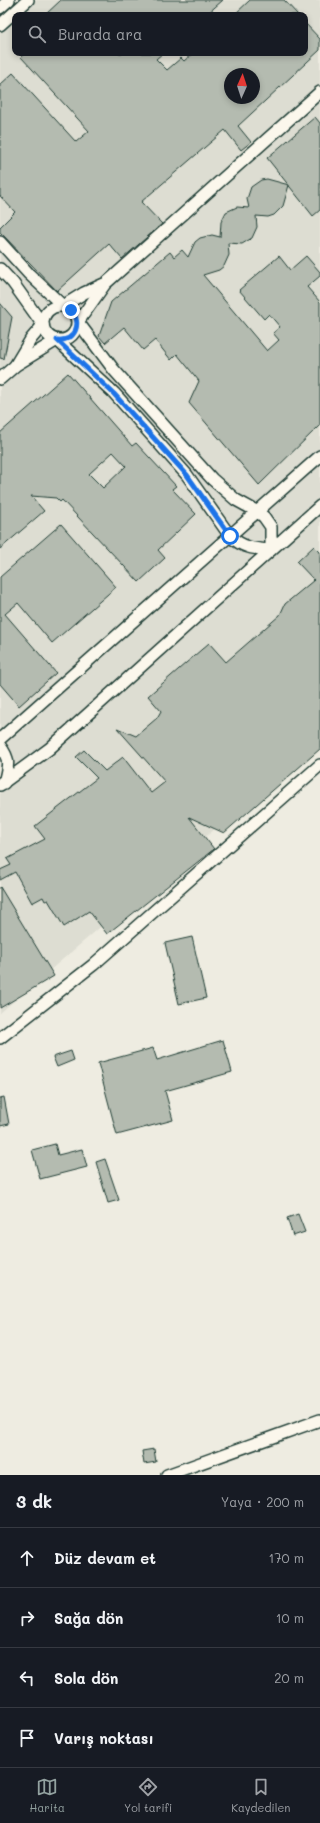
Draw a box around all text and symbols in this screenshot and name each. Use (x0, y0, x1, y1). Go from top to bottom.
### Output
search box (12, 12, 308, 56)
icon: search (26, 23, 48, 45)
text: Burada ara (58, 24, 142, 44)
north arrow (224, 68, 260, 104)
route end (62, 301, 80, 319)
route start (221, 527, 239, 545)
text: 3 dk (16, 1490, 52, 1512)
text: Yaya · 200 m (221, 1493, 304, 1510)
icon: ahead (16, 1547, 38, 1569)
text: Düz devam et (54, 1548, 156, 1568)
text: 170 m (268, 1549, 304, 1566)
icon: right (16, 1607, 38, 1629)
text: Sağa dön (54, 1608, 123, 1628)
text: 10 m (276, 1609, 304, 1626)
icon: left (16, 1667, 38, 1689)
text: Sola dön (54, 1668, 118, 1688)
text: 20 m (274, 1669, 304, 1686)
icon: arrive (16, 1727, 38, 1749)
text: Varış noktası (54, 1728, 154, 1748)
tab: Harita (30, 1776, 65, 1815)
tab: Yol tarifi (124, 1776, 172, 1815)
tab: Kaydedilen (231, 1776, 290, 1815)

